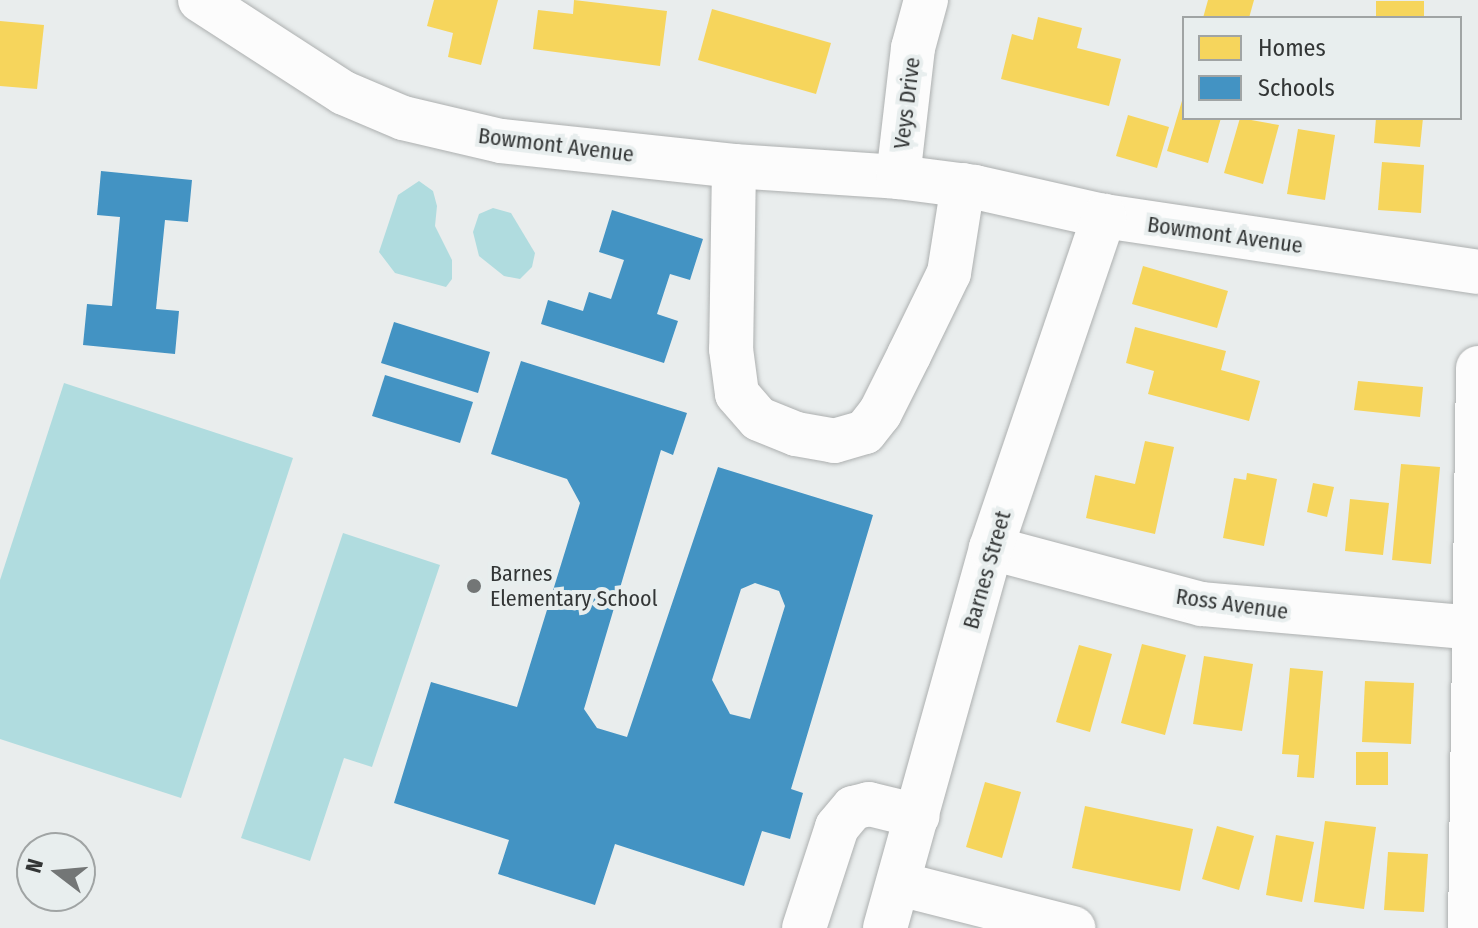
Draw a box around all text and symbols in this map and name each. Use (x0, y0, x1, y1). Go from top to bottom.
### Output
legend (1182, 16, 1462, 120)
text: Homes (1258, 34, 1326, 62)
street label: Veys Drive (888, 56, 926, 150)
text: Schools (1258, 74, 1335, 102)
street label: Bowmont Avenue (477, 122, 635, 168)
street label: Bowmont Avenue (1146, 211, 1304, 259)
street label: Barnes Street (958, 508, 1016, 632)
place label: Barnes Elementary School (490, 560, 657, 612)
marker: Barnes Elementary School (465, 577, 483, 595)
street label: Ross Avenue (1174, 583, 1290, 625)
north arrow (16, 832, 96, 912)
text: N (20, 856, 49, 876)

